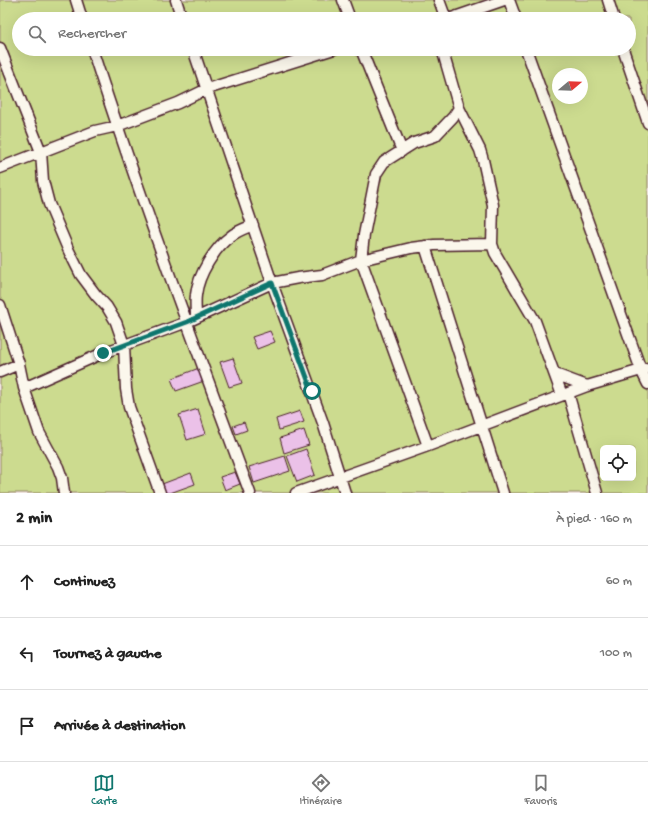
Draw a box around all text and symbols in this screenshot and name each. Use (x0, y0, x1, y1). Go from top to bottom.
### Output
search box (12, 12, 636, 56)
icon: search (26, 23, 48, 45)
text: Rechercher (58, 25, 126, 43)
north arrow (552, 68, 588, 104)
route end (94, 344, 112, 362)
route start (303, 382, 321, 400)
map controls (600, 445, 636, 481)
button: locate (600, 445, 636, 481)
text: 2 min (16, 509, 52, 529)
text: À pied · 160 m (556, 512, 632, 527)
icon: ahead (16, 571, 38, 593)
text: Continuez (54, 573, 115, 591)
text: 60 m (606, 574, 632, 589)
icon: left (16, 643, 38, 665)
text: Tournez à gauche (54, 645, 162, 663)
text: 100 m (600, 646, 632, 661)
icon: arrive (16, 715, 38, 737)
text: Arrivée à destination (54, 717, 185, 735)
tab: Carte (91, 772, 117, 808)
tab: Itinéraire (300, 772, 342, 808)
tab: Favoris (524, 772, 557, 808)

